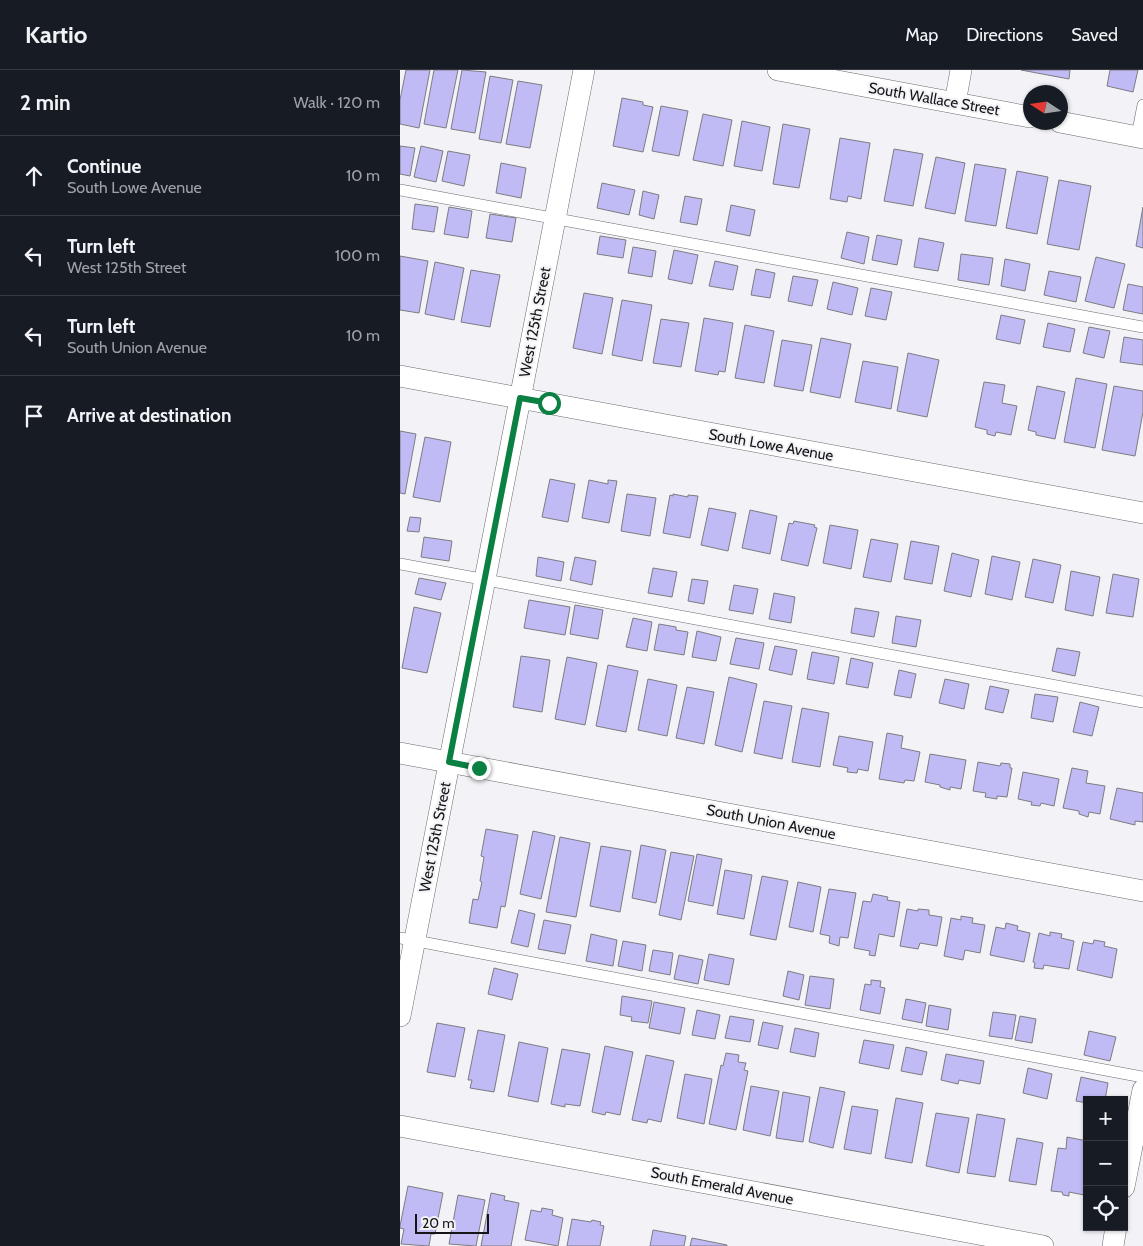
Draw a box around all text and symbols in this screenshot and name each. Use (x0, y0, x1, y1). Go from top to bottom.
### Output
text: Kartio (25, 20, 88, 49)
text: Map (905, 24, 938, 46)
text: Directions (966, 24, 1043, 46)
text: Saved (1071, 24, 1118, 46)
street label: South Wallace Street (867, 79, 1001, 119)
north arrow (1023, 85, 1068, 130)
text: 2 min (20, 90, 71, 115)
text: Walk · 120 m (293, 93, 380, 112)
text: Continue (67, 155, 141, 178)
icon: ahead (20, 162, 48, 190)
text: 10 m (346, 166, 380, 185)
text: South Lowe Avenue (67, 178, 202, 197)
text: Turn left (67, 235, 135, 258)
icon: left (20, 242, 48, 270)
text: 100 m (335, 246, 380, 265)
text: West 125th Street (67, 258, 186, 277)
street label: West 125th Street (515, 265, 555, 379)
text: Turn left (67, 315, 135, 338)
icon: left (20, 322, 48, 350)
text: 10 m (346, 326, 380, 345)
text: South Union Avenue (67, 338, 207, 357)
route start (538, 392, 561, 415)
icon: arrive (20, 402, 48, 430)
text: Arrive at destination (67, 404, 231, 427)
street label: South Lowe Avenue (707, 425, 835, 465)
route end (468, 757, 491, 780)
street label: West 125th Street (415, 780, 455, 894)
street label: South Union Avenue (705, 801, 837, 843)
map controls (1083, 1096, 1128, 1231)
button: + (1083, 1096, 1128, 1141)
button: − (1083, 1141, 1128, 1186)
street label: South Emerald Avenue (649, 1163, 795, 1209)
button: locate (1083, 1186, 1128, 1231)
scale bar (415, 1211, 489, 1234)
text: 20 m (422, 1214, 455, 1232)

